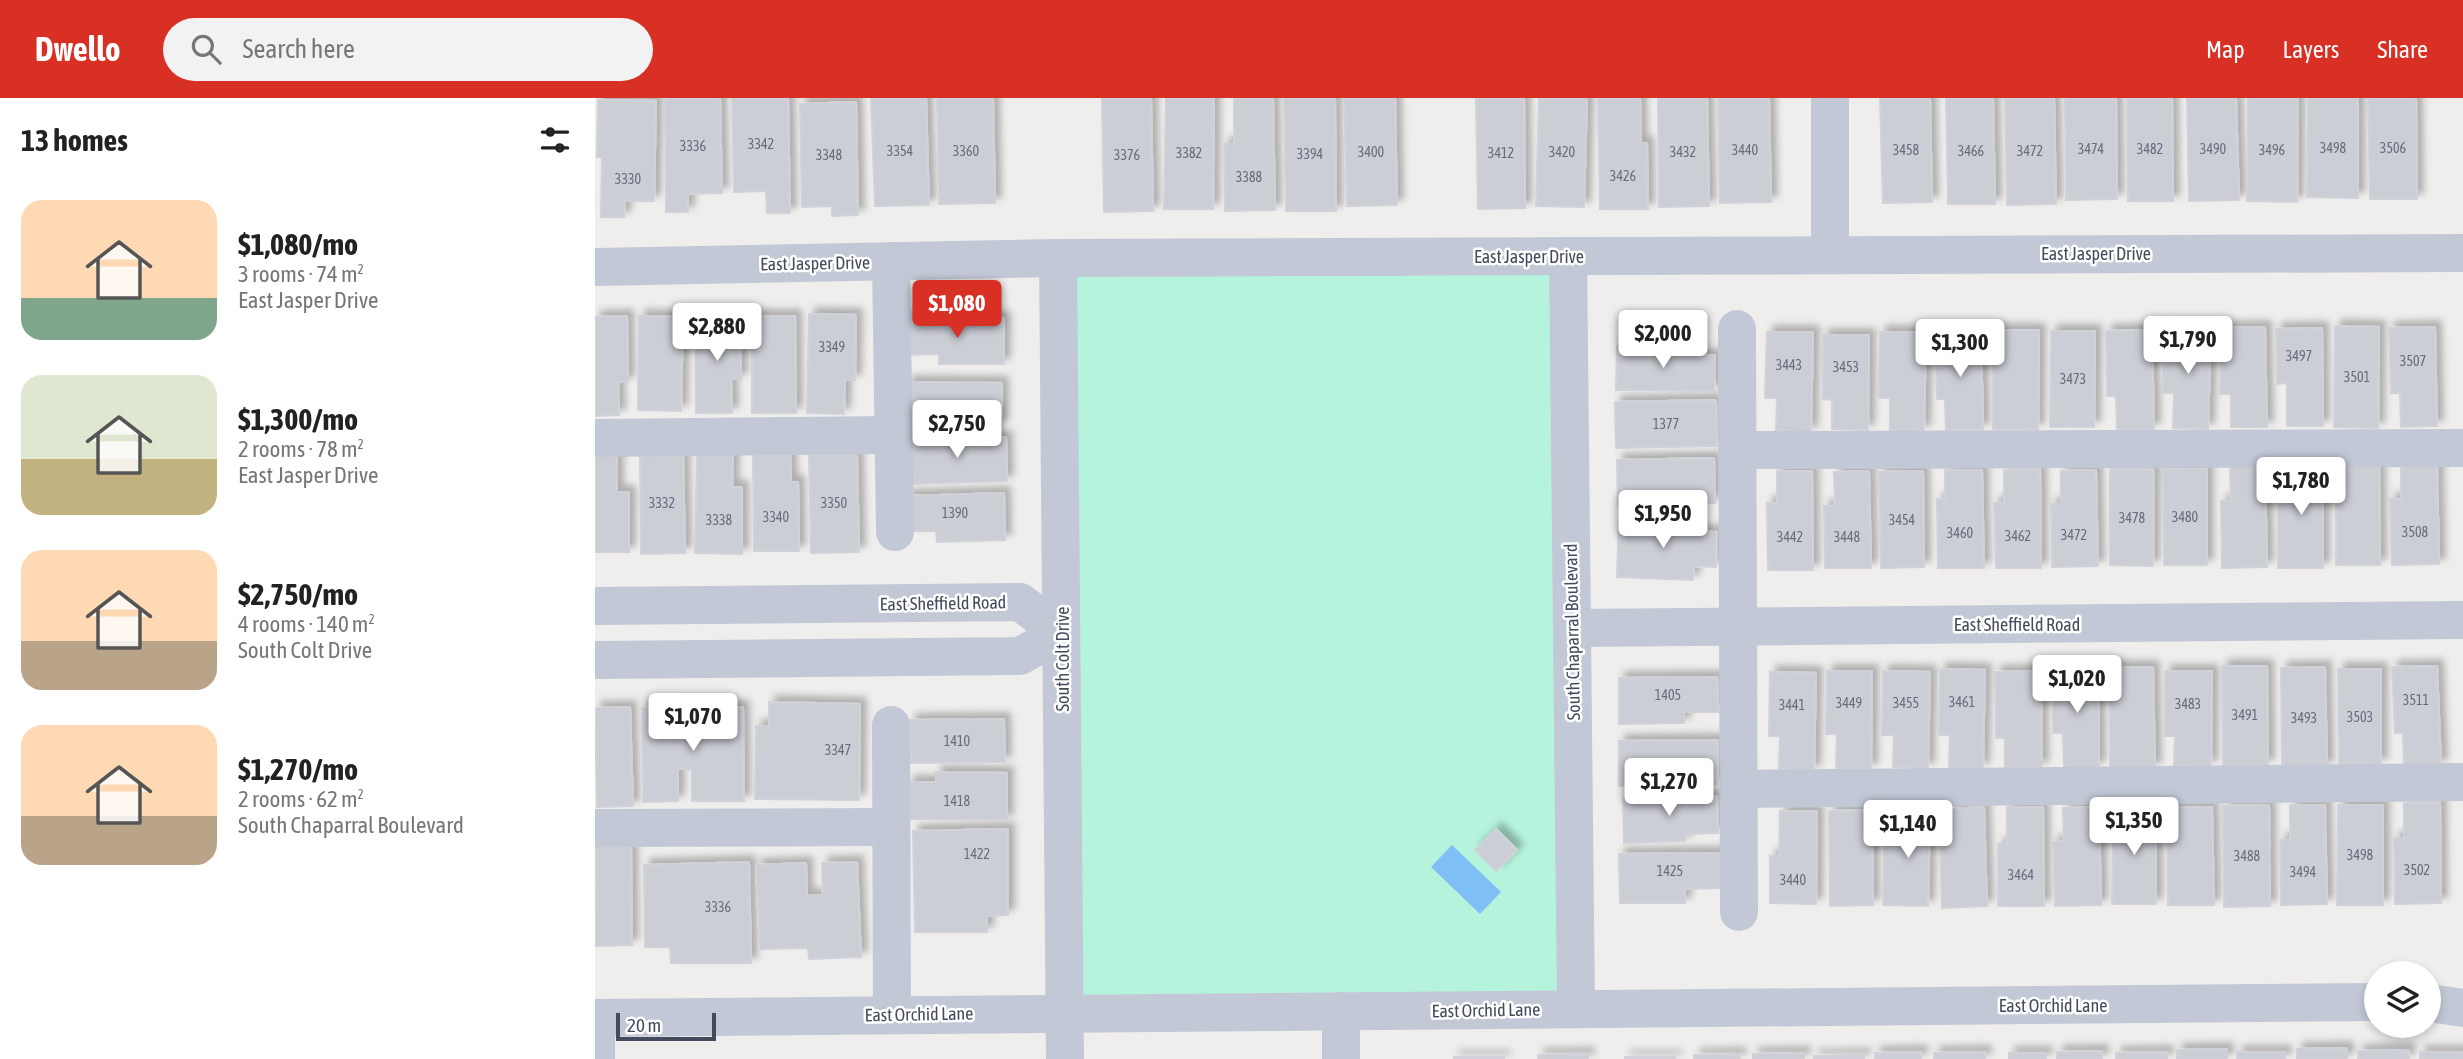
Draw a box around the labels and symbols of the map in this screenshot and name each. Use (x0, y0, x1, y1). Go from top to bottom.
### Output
house number: 3342 (748, 136, 774, 152)
house number: 3336 (680, 138, 707, 154)
house number: 3498 (2320, 140, 2347, 156)
house number: 3506 (2380, 140, 2407, 156)
house number: 3474 (2078, 141, 2105, 157)
house number: 3482 (2137, 141, 2163, 157)
house number: 3490 (2200, 141, 2227, 157)
house number: 3440 (1732, 142, 1759, 158)
house number: 3458 (1893, 142, 1920, 158)
house number: 3496 (2259, 142, 2286, 158)
house number: 3354 (887, 143, 914, 159)
house number: 3360 (953, 143, 980, 159)
house number: 3466 (1958, 143, 1985, 159)
house number: 3472 (2017, 143, 2043, 159)
house number: 3400 (1358, 144, 1385, 160)
house number: 3420 (1549, 144, 1576, 160)
house number: 3432 (1670, 144, 1696, 160)
house number: 3382 (1176, 145, 1202, 161)
house number: 3412 (1488, 145, 1514, 161)
house number: 3394 (1297, 146, 1324, 162)
house number: 3348 (816, 147, 843, 163)
house number: 3376 (1114, 147, 1141, 163)
house number: 3426 (1610, 168, 1637, 184)
house number: 3388 (1236, 169, 1263, 185)
house number: 3330 (615, 171, 642, 187)
street label: East Jasper Drive (2041, 243, 2151, 264)
street label: East Jasper Drive (1474, 246, 1584, 267)
street label: East Jasper Drive (760, 252, 870, 274)
pin: $1,080 (900, 280, 1014, 340)
pin: $2,880 (660, 303, 774, 363)
pin: $2,000 (1606, 310, 1720, 370)
pin: $1,790 (2131, 316, 2245, 376)
pin: $1,300 (1903, 320, 2017, 379)
house number: 3349 (819, 339, 845, 355)
house number: 3497 (2286, 348, 2312, 364)
house number: 3507 (2400, 353, 2426, 369)
house number: 3443 (1776, 357, 1802, 373)
house number: 3453 (1833, 359, 1859, 375)
house number: 3501 (2344, 369, 2370, 385)
house number: 3473 (2060, 371, 2086, 387)
pin: $2,750 (900, 400, 1014, 460)
house number: 1377 (1653, 416, 1679, 432)
pin: $1,780 (2244, 458, 2358, 517)
pin: $1,950 (1606, 490, 1720, 550)
house number: 3332 (649, 495, 675, 511)
house number: 3350 (821, 495, 848, 511)
house number: 1390 (942, 505, 969, 521)
house number: 3340 (763, 509, 790, 525)
house number: 3480 (2172, 509, 2199, 525)
house number: 3478 (2119, 510, 2146, 526)
house number: 3338 (706, 512, 733, 528)
house number: 3454 (1889, 512, 1916, 528)
house number: 3508 (2402, 524, 2429, 540)
house number: 3460 (1947, 525, 1974, 541)
house number: 3472 (2061, 527, 2087, 543)
house number: 3462 (2005, 528, 2031, 544)
house number: 3442 (1777, 529, 1803, 545)
house number: 3448 (1834, 529, 1861, 545)
street label: South Chaparral Boulevard (1560, 543, 1584, 721)
street label: East Sheffield Road (880, 591, 1006, 615)
street label: South Colt Drive (1052, 606, 1073, 712)
street label: East Sheffield Road (1954, 614, 2080, 635)
pin: $1,020 (2020, 656, 2134, 715)
house number: 1405 (1655, 687, 1681, 703)
house number: 3511 (2403, 692, 2429, 708)
pin: $1,070 (636, 694, 750, 753)
house number: 3461 (1949, 694, 1975, 710)
house number: 3449 (1836, 695, 1862, 711)
house number: 3455 (1893, 695, 1919, 711)
house number: 3483 (2175, 696, 2201, 712)
house number: 3441 (1779, 697, 1805, 713)
house number: 3491 (2232, 707, 2258, 723)
house number: 3503 (2347, 709, 2373, 725)
house number: 3493 (2291, 710, 2317, 726)
house number: 1410 (944, 733, 971, 749)
house number: 3347 (825, 742, 851, 758)
pin: $1,270 (1612, 758, 1726, 818)
house number: 1418 (944, 793, 971, 809)
pin: $1,350 (2077, 798, 2191, 857)
pin: $1,140 (1851, 800, 1965, 860)
house number: 1422 (964, 846, 990, 862)
house number: 3498 (2347, 847, 2374, 863)
house number: 3488 (2234, 848, 2261, 864)
house number: 3502 (2404, 862, 2430, 878)
house number: 1425 (1657, 863, 1683, 879)
house number: 3494 (2290, 864, 2317, 880)
house number: 3464 (2008, 867, 2035, 883)
house number: 3440 (1780, 872, 1807, 888)
house number: 3336 (705, 899, 732, 915)
street label: East Orchid Lane (1999, 995, 2107, 1016)
street label: East Orchid Lane (1432, 999, 1540, 1021)
street label: East Orchid Lane (865, 1003, 973, 1025)
scale bar (616, 1010, 716, 1042)

